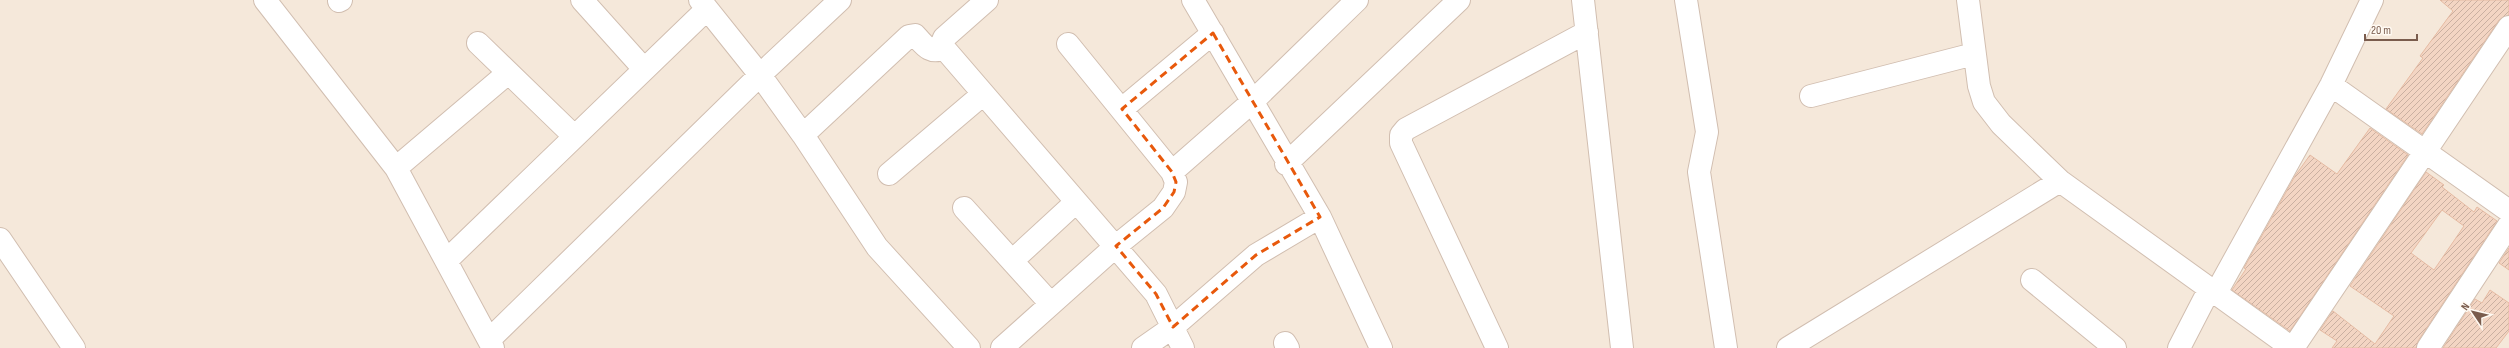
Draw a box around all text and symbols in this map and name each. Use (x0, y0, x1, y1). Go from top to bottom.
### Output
scale bar (2365, 16, 2417, 42)
text: 20 m (2371, 23, 2391, 38)
north arrow (2453, 292, 2493, 332)
text: N (2458, 300, 2472, 313)

